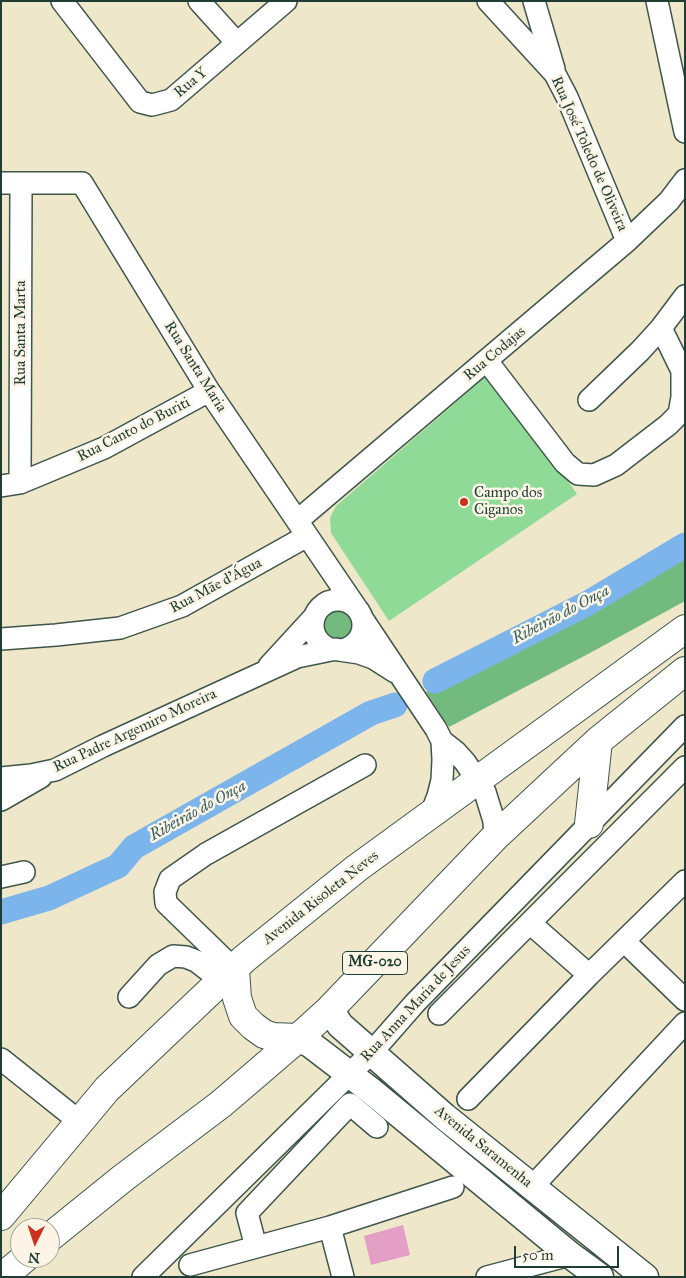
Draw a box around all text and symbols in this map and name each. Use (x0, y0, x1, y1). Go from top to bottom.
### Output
street label: Rua Y (171, 64, 211, 102)
street label: Rua José Toledo de Oliveira (547, 74, 631, 234)
street label: Rua Santa Marta (12, 281, 30, 385)
street label: Rua Santa Maria (160, 318, 230, 416)
street label: Rua Codajas (460, 323, 530, 385)
street label: Rua Canto do Buriti (75, 394, 193, 466)
place label: Campo dos Ciganos (474, 484, 542, 519)
marker: Campo dos Ciganos (458, 496, 470, 508)
street label: Rua Mãe d'Água (167, 554, 265, 618)
water label: Ribeirão do Onça (509, 581, 613, 649)
street label: Rua Padre Argemiro Moreira (51, 685, 219, 777)
water label: Ribeirão do Onça (146, 777, 250, 845)
street label: Avenida Risoleta Neves (259, 847, 383, 949)
street label: Rua Anna Maria de Jesus (357, 942, 475, 1066)
road number: MG-020 (342, 951, 408, 974)
street label: Avenida Saramenha (430, 1102, 536, 1192)
north arrow (10, 1218, 60, 1268)
scale bar (516, 1236, 621, 1268)
text: 50 m (522, 1246, 554, 1264)
text: N (27, 1249, 41, 1266)

